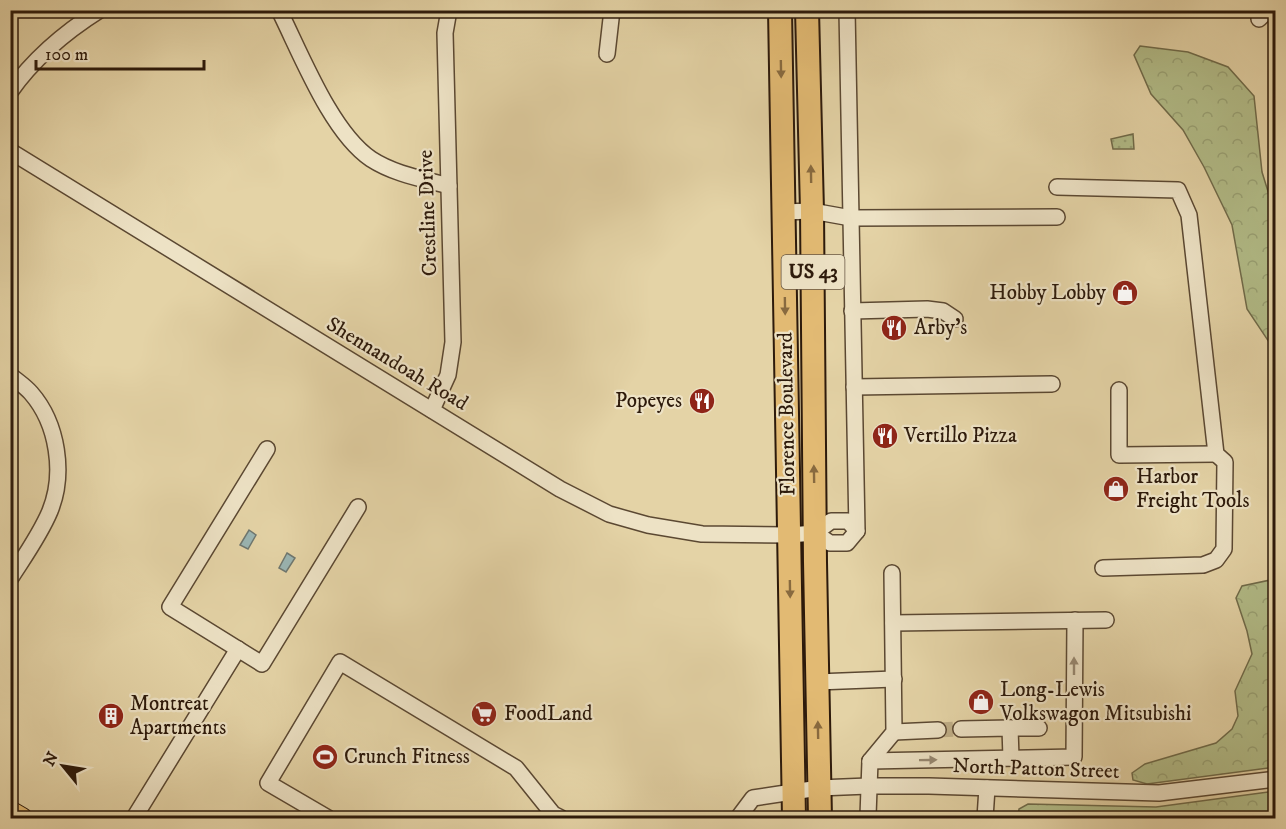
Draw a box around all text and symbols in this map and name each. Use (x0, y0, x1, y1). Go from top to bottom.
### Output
scale bar (36, 33, 204, 71)
text: 100 m (45, 44, 88, 66)
one-way arrow (776, 59, 786, 78)
street label: Crestline Drive (413, 149, 443, 277)
one-way arrow (806, 165, 816, 184)
road number: US 43 (782, 255, 844, 289)
shop icon: Hobby Lobby (1110, 278, 1140, 308)
place label: Hobby Lobby (989, 280, 1107, 306)
one-way arrow (780, 296, 790, 315)
street label: Shennandoah Road (321, 311, 473, 417)
restaurant icon: Arby's (879, 313, 909, 343)
place label: Arby's (914, 315, 967, 341)
street label: Florence Boulevard (773, 331, 801, 496)
restaurant icon: Popeyes (687, 386, 717, 416)
place label: Popeyes (615, 388, 682, 414)
restaurant icon: Vertillo Pizza (870, 421, 900, 451)
place label: Vertillo Pizza (903, 423, 1017, 449)
place label: Harbor Freight Tools (1136, 464, 1249, 514)
one-way arrow (809, 465, 819, 484)
shop icon: Harbor Freight Tools (1101, 474, 1131, 504)
one-way arrow (785, 579, 795, 598)
one-way arrow (1069, 657, 1079, 676)
place label: Long-Lewis Volkswagon Mitsubishi (999, 677, 1191, 727)
shop icon: Long-Lewis Volkswagon Mitsubishi (966, 687, 996, 717)
place label: Montreat Apartments (130, 691, 226, 741)
supermarket icon: FoodLand (469, 699, 499, 729)
building icon: Montreat Apartments (96, 701, 126, 731)
place label: FoodLand (504, 701, 593, 727)
one-way arrow (813, 720, 823, 739)
north arrow (33, 736, 93, 796)
sports icon: Crunch Fitness (310, 742, 340, 772)
place label: Crunch Fitness (344, 744, 470, 770)
text: N (39, 748, 63, 770)
street label: North Patton Street (952, 753, 1120, 785)
one-way arrow (919, 755, 938, 765)

